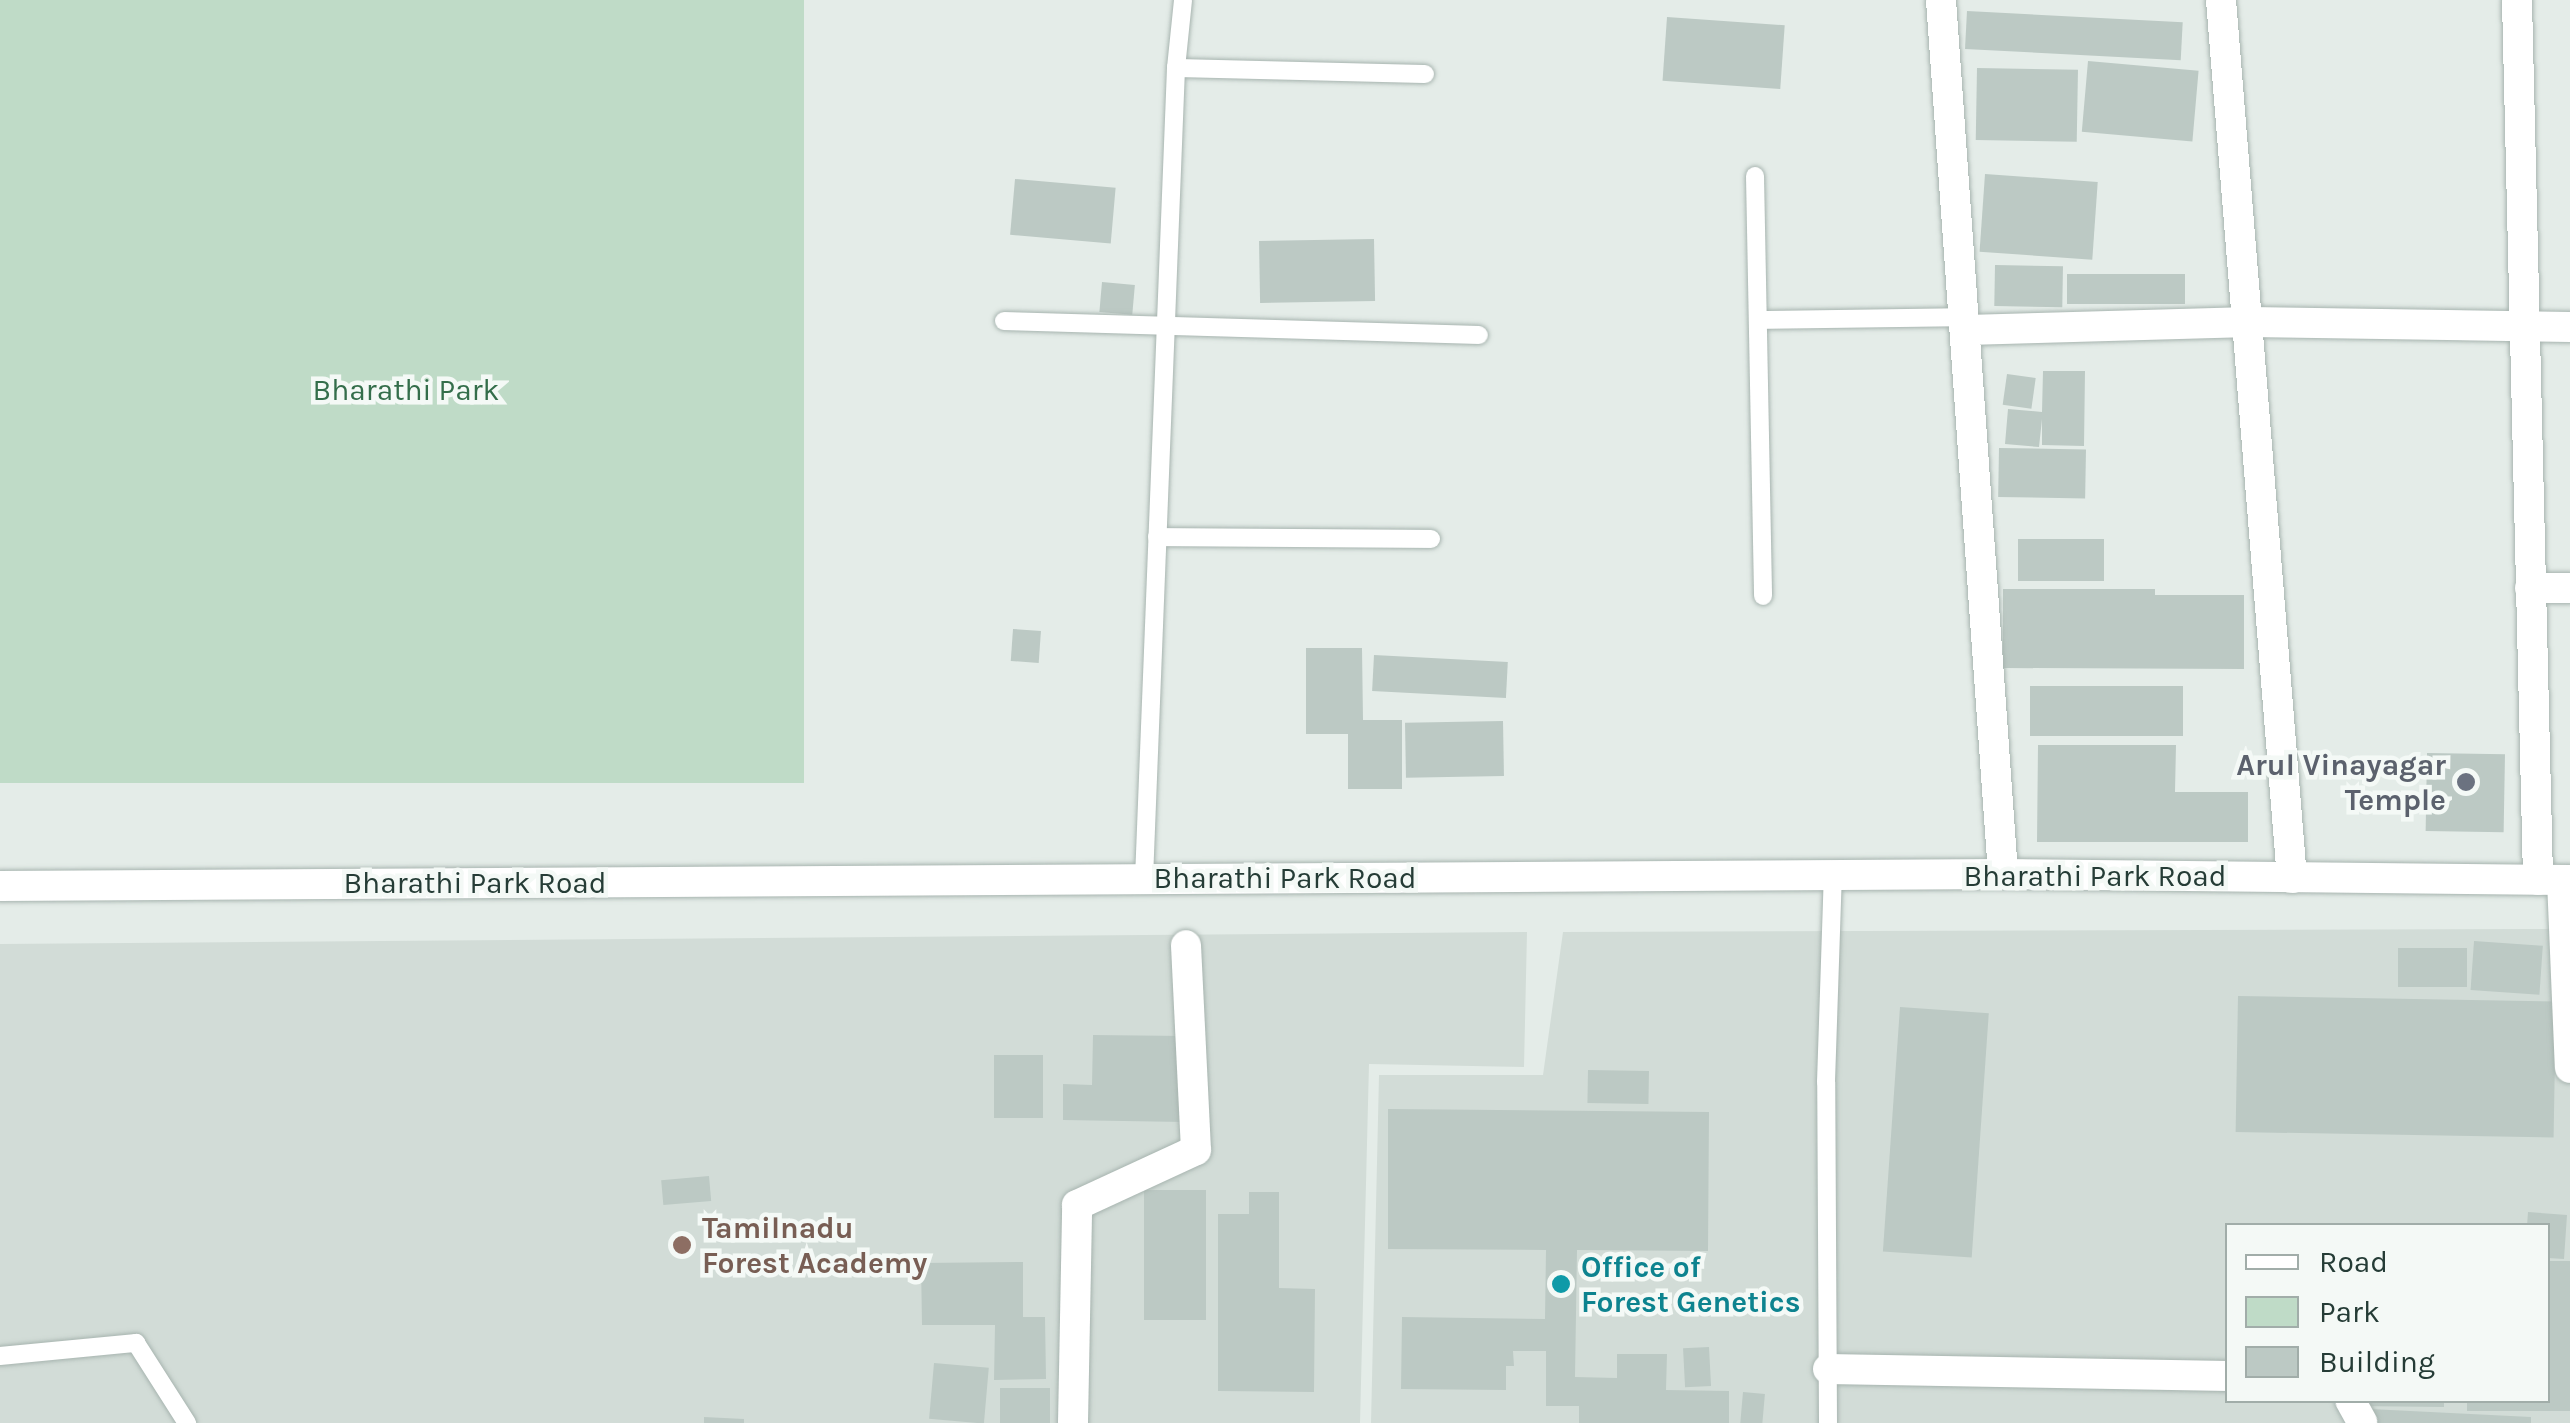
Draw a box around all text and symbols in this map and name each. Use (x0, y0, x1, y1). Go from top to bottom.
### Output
park label: Bharathi Park (313, 372, 499, 408)
place label: Arul Vinayagar Temple (2236, 747, 2446, 818)
marker: Arul Vinayagar Temple (2455, 771, 2477, 793)
street label: Bharathi Park Road (1963, 858, 2227, 894)
street label: Bharathi Park Road (1153, 860, 1417, 896)
street label: Bharathi Park Road (343, 865, 607, 901)
place label: Tamilnadu Forest Academy (702, 1210, 927, 1280)
legend (2225, 1223, 2550, 1403)
marker: Tamilnadu Forest Academy (671, 1234, 693, 1256)
text: Road (2319, 1244, 2388, 1280)
place label: Office of Forest Genetics (1581, 1249, 1801, 1320)
marker: Office of Forest Genetics (1550, 1273, 1572, 1295)
text: Park (2319, 1294, 2380, 1330)
text: Building (2319, 1344, 2435, 1380)

